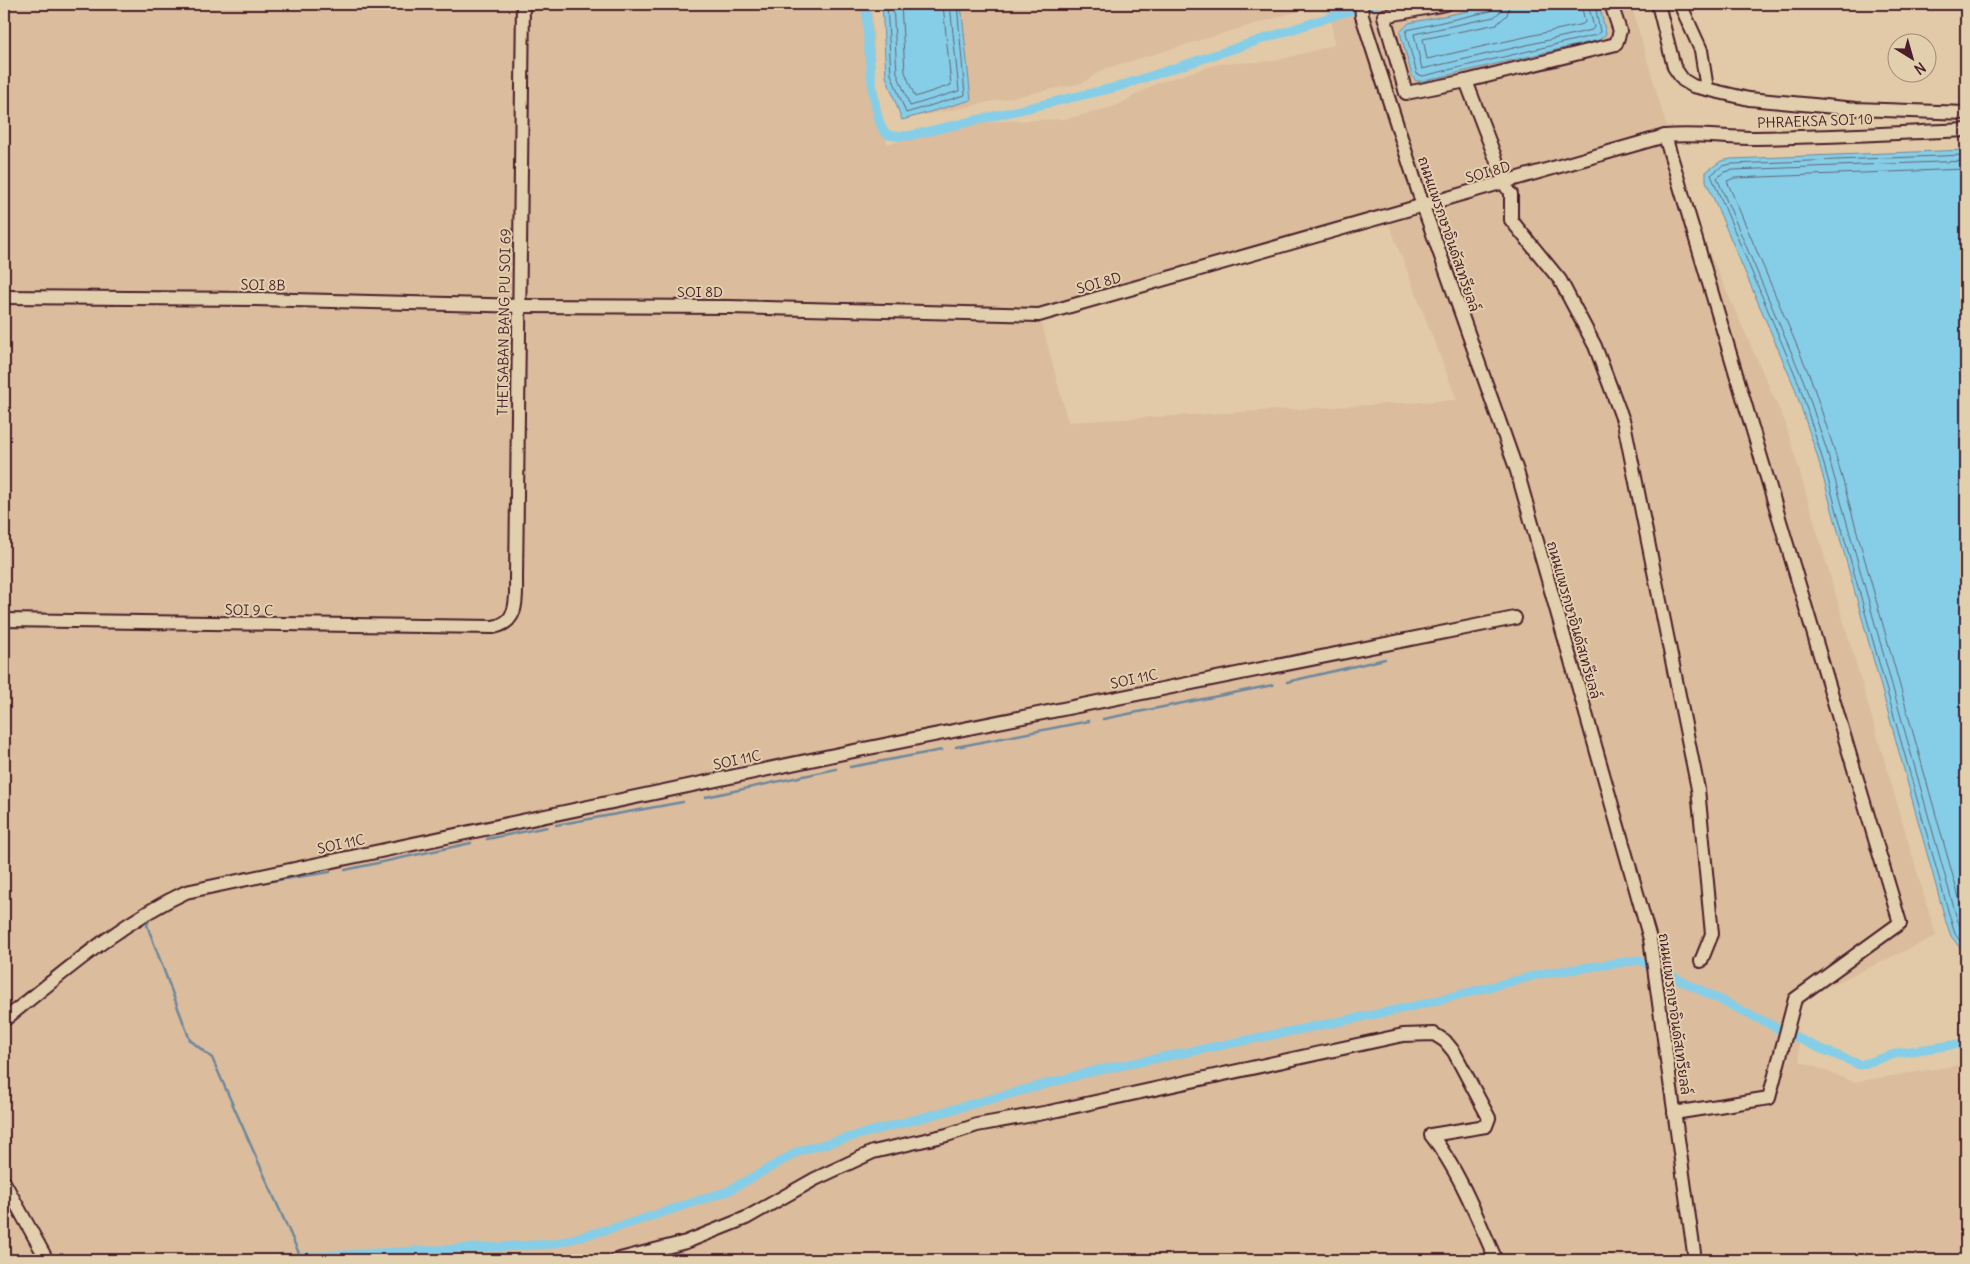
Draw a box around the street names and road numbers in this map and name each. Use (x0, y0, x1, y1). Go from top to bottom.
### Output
street label: PHRAEKSA SOI 10 (1757, 110, 1873, 132)
street label: ถนนแพรกษาอินดัสเทรียลล์ (1414, 154, 1484, 314)
street label: SOI 8D (1464, 157, 1513, 187)
street label: THETSABAN BANG PU SOI 69 (493, 228, 515, 416)
street label: SOI 8D (1075, 268, 1124, 298)
street label: SOI 8B (240, 276, 286, 294)
street label: SOI 8D (677, 283, 723, 301)
street label: ถนนแพรกษาอินดัสเทรียลล์ (1543, 539, 1605, 701)
street label: SOI 9 C (225, 601, 273, 619)
street label: SOI 11C (1109, 665, 1159, 693)
street label: SOI 11C (712, 746, 762, 774)
street label: SOI 11C (316, 830, 366, 858)
street label: ถนนแพรกษาอินดัสเทรียลล์ (1655, 932, 1695, 1096)

